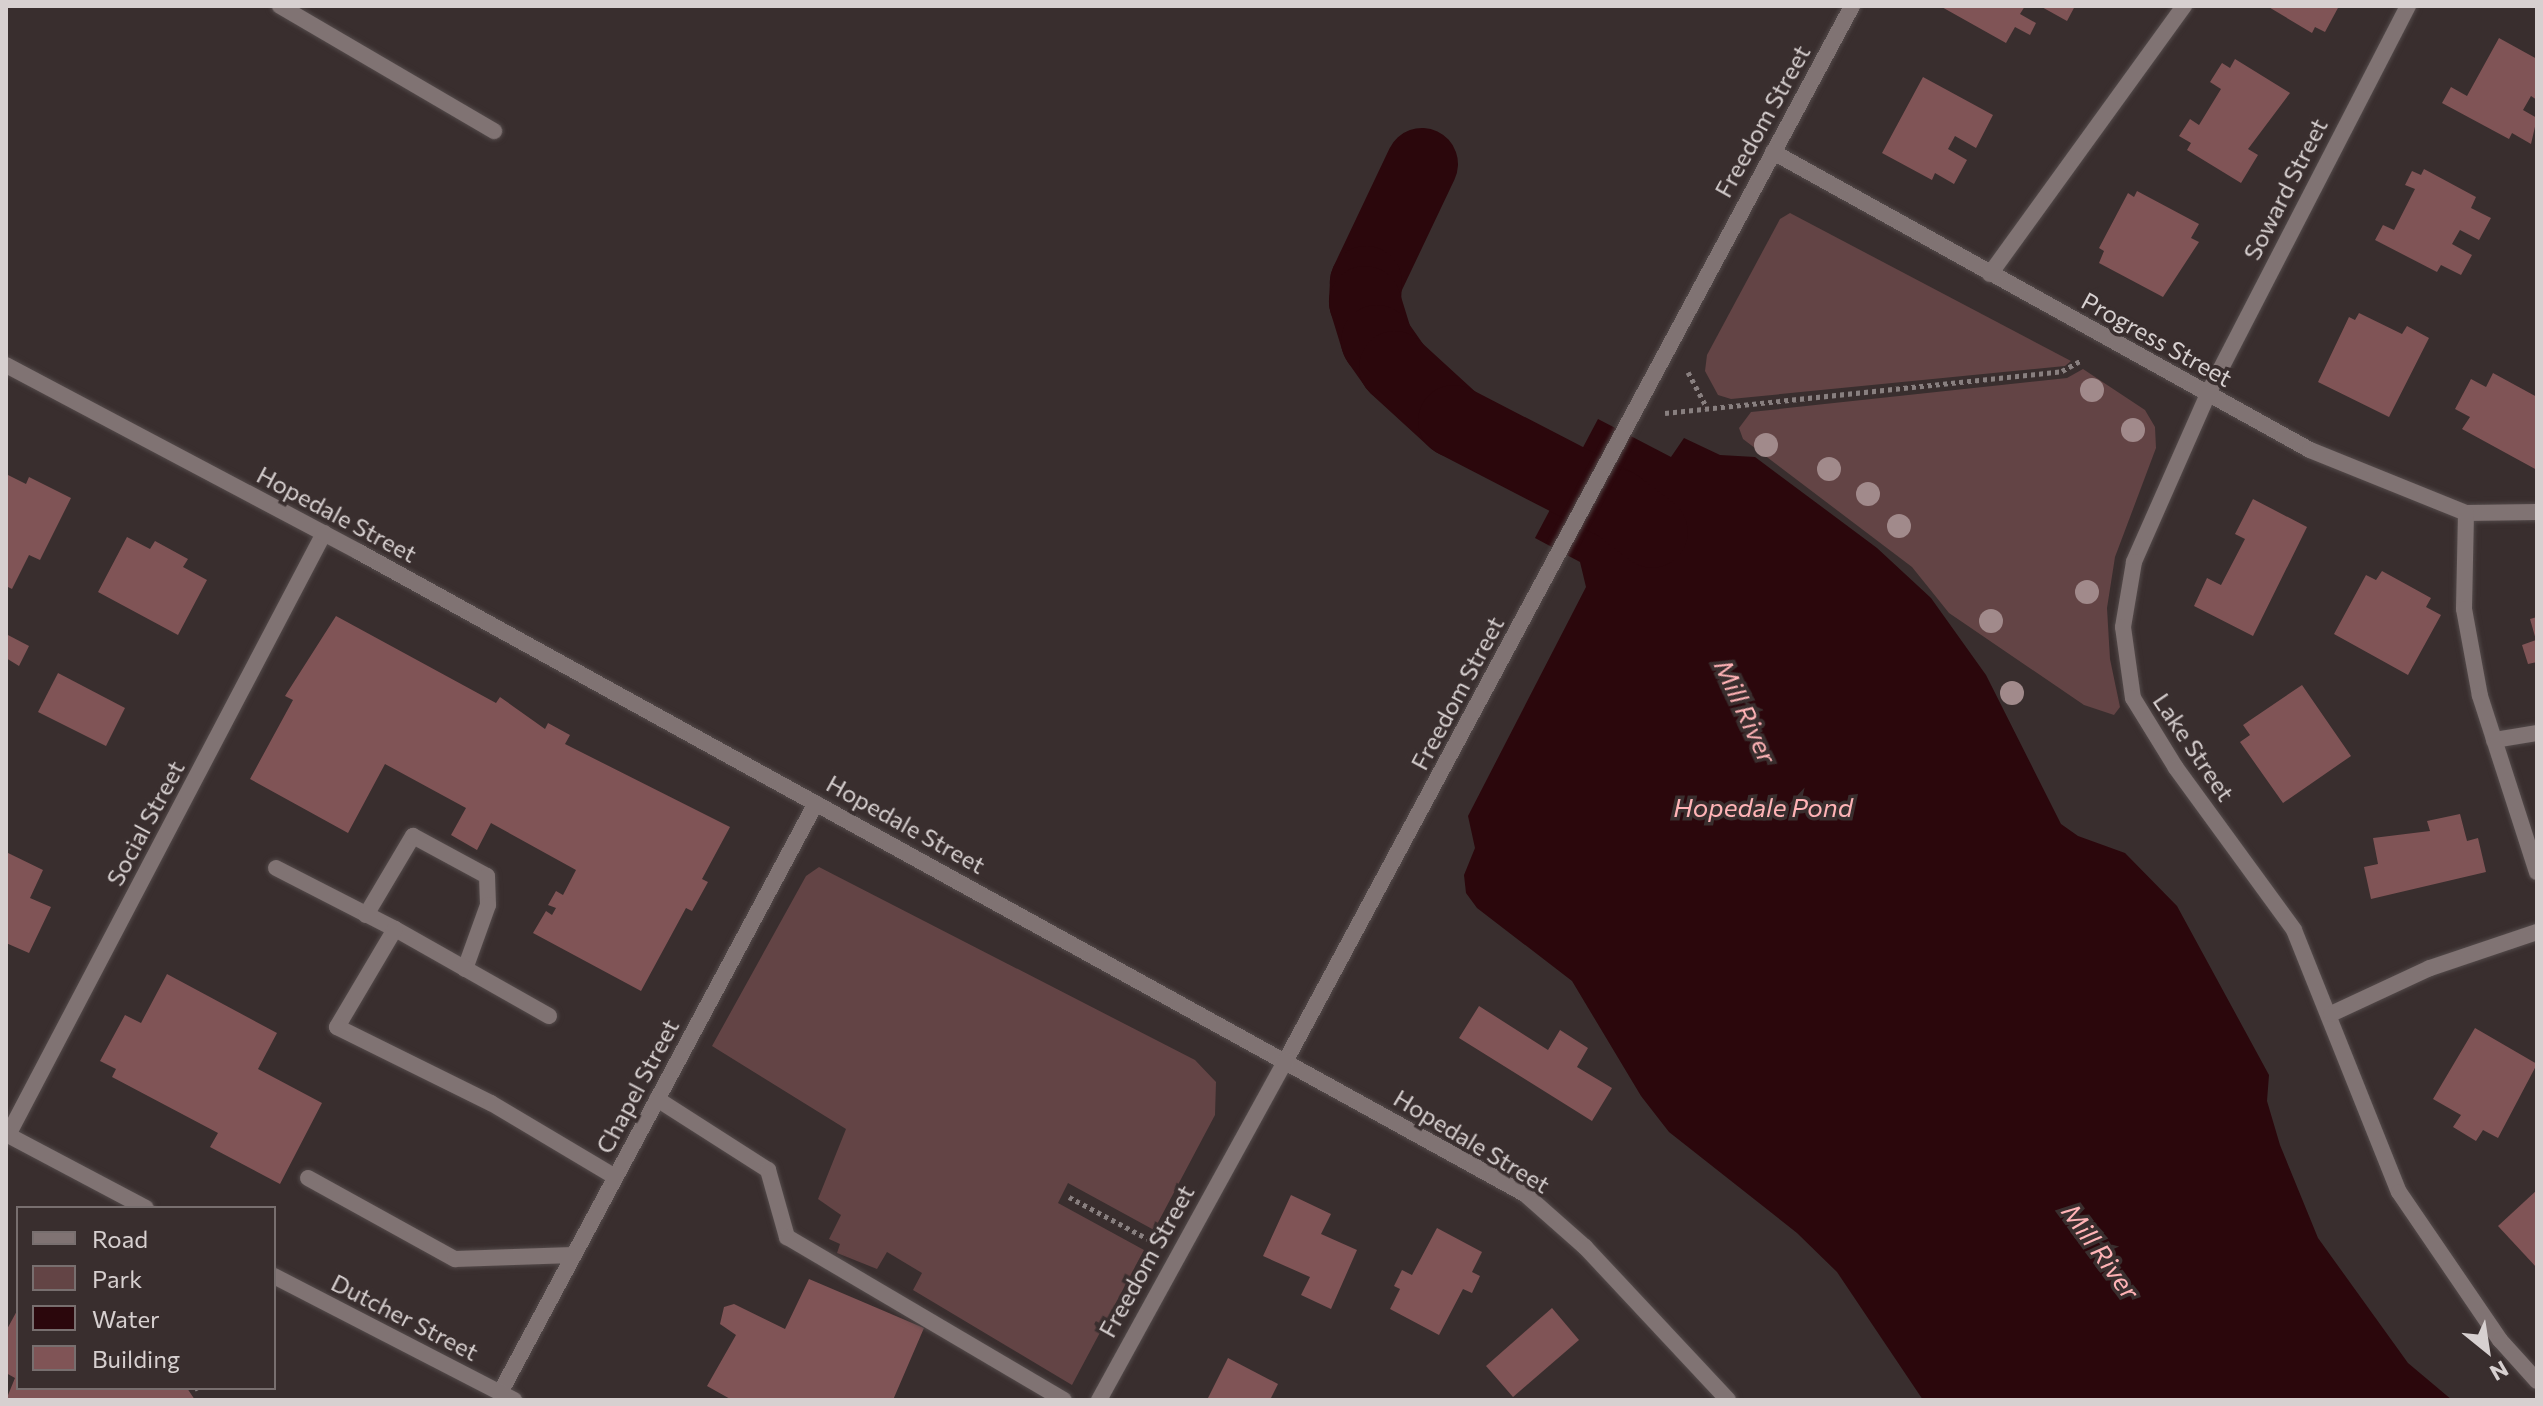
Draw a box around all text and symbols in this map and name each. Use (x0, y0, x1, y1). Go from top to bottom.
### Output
street label: Freedom Street (1708, 40, 1816, 202)
street label: Soward Street (2237, 113, 2333, 265)
street label: Progress Street (2077, 286, 2237, 392)
street label: Hopedale Street (252, 460, 422, 568)
street label: Freedom Street (1405, 611, 1509, 775)
water label: Mill River (1708, 654, 1784, 768)
street label: Lake Street (2147, 688, 2241, 806)
street label: Social Street (100, 756, 190, 890)
street label: Hopedale Street (822, 769, 990, 879)
water label: Hopedale Pond (1673, 791, 1853, 823)
street label: Chapel Street (590, 1014, 684, 1158)
street label: Hopedale Street (1389, 1083, 1555, 1199)
street label: Freedom Street (1092, 1180, 1200, 1342)
water label: Mill River (2056, 1197, 2146, 1305)
legend (16, 1206, 276, 1390)
text: Road (92, 1224, 148, 1253)
text: Park (92, 1264, 142, 1293)
street label: Dutcher Street (327, 1268, 483, 1366)
text: Water (92, 1304, 160, 1333)
north arrow (2447, 1310, 2527, 1390)
text: Building (92, 1344, 180, 1373)
text: N (2485, 1355, 2513, 1387)

